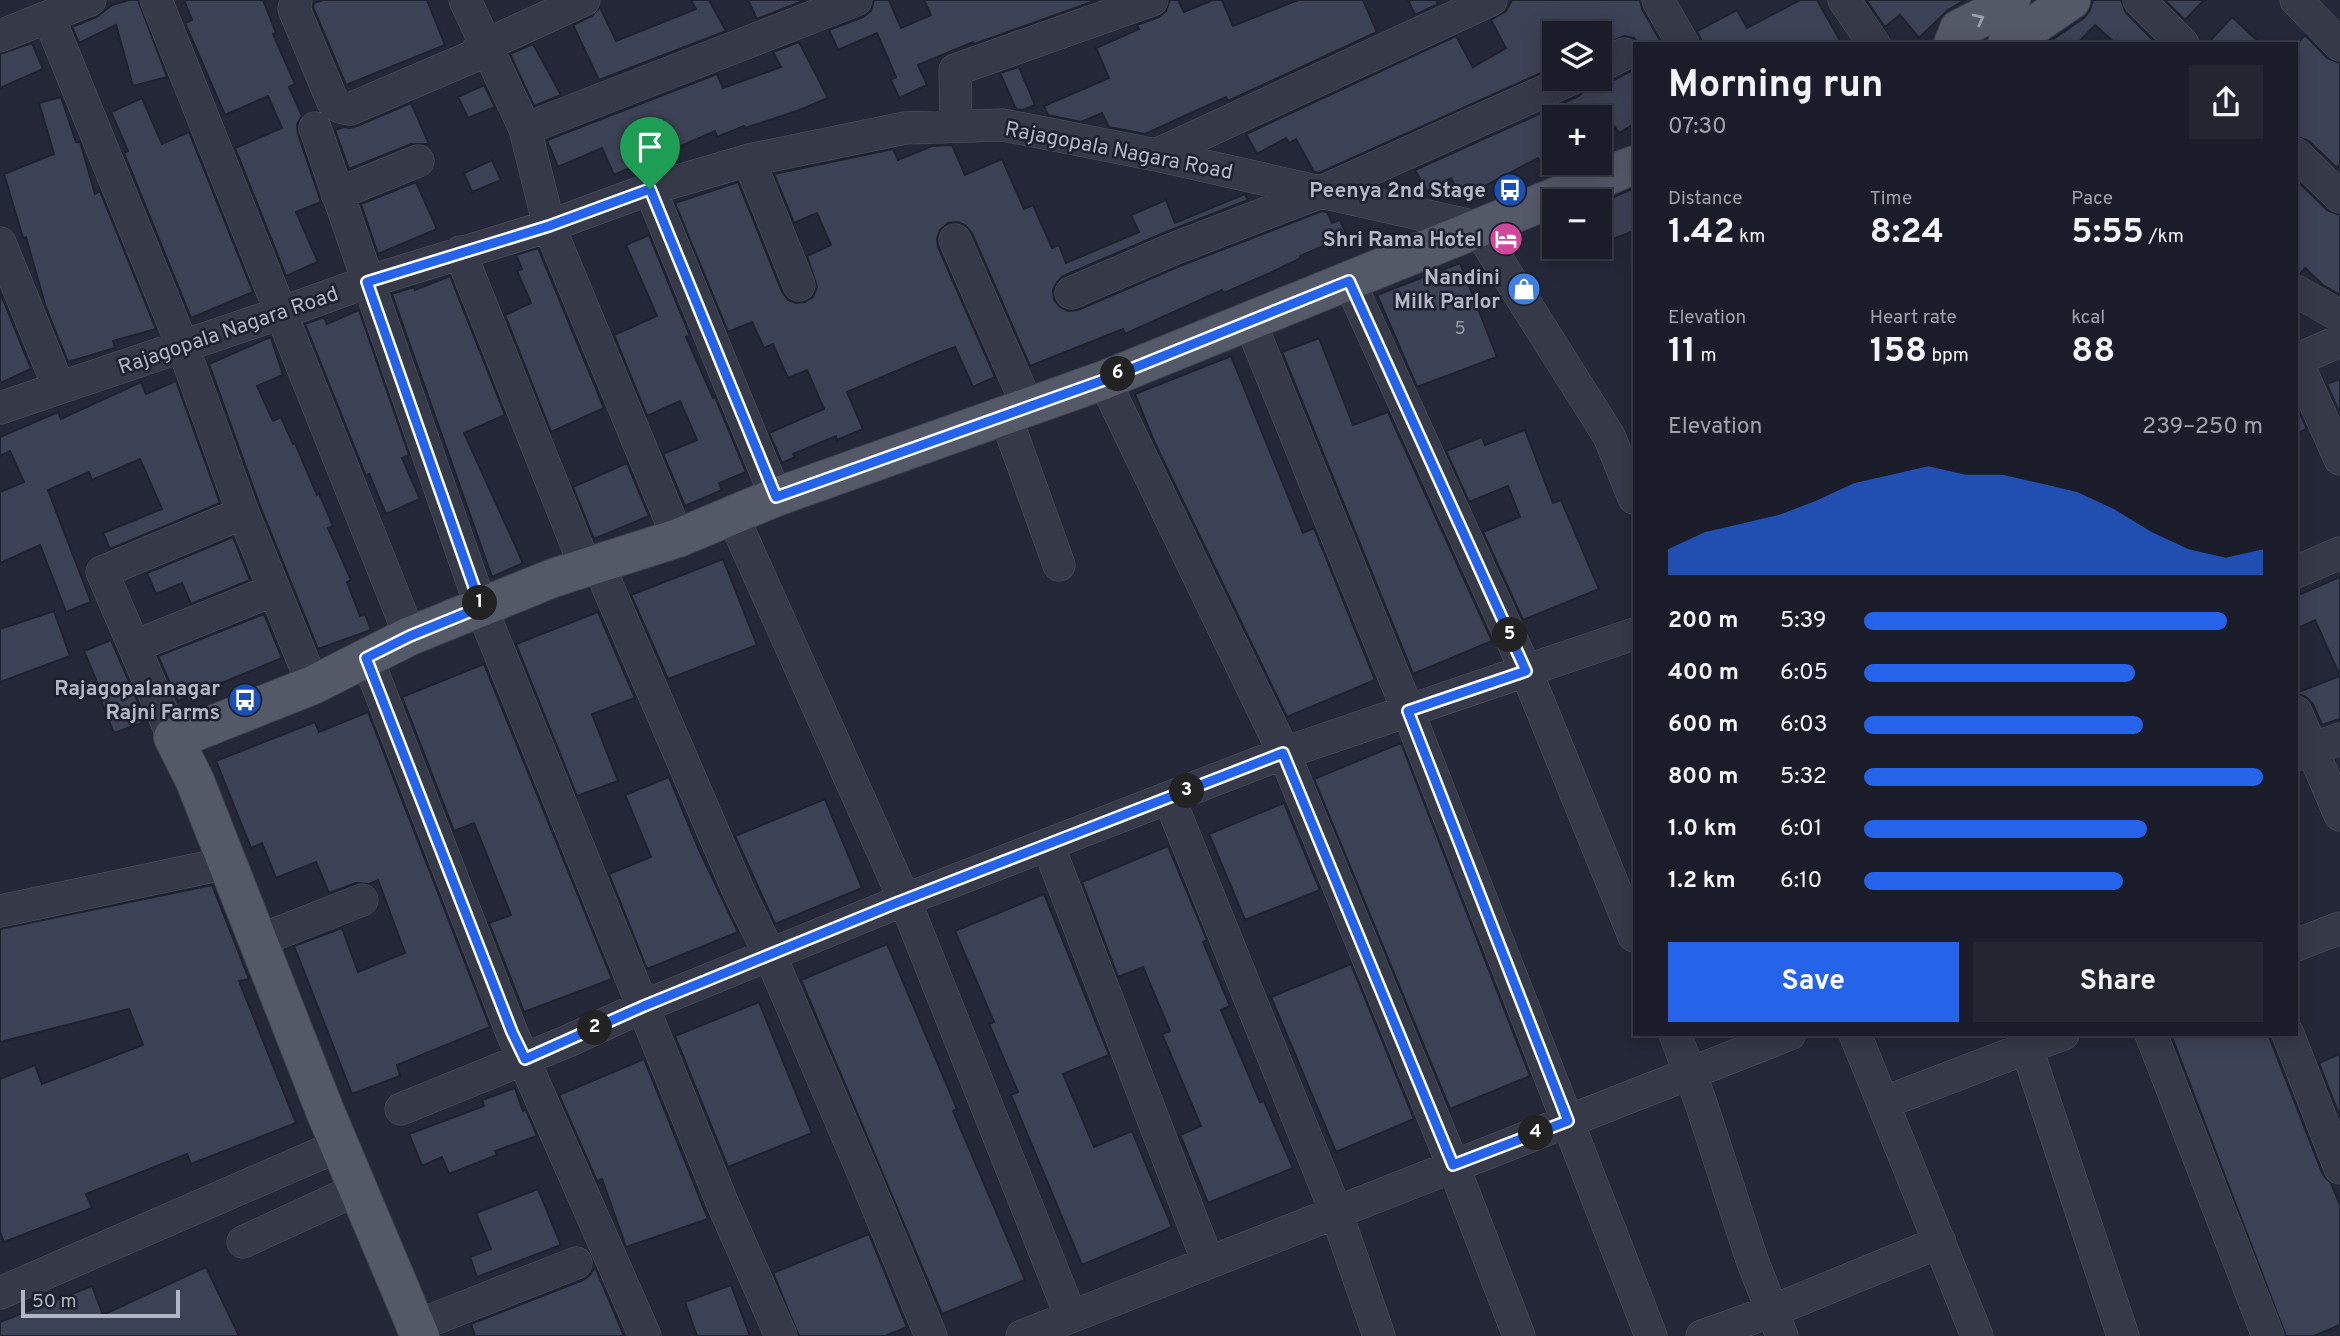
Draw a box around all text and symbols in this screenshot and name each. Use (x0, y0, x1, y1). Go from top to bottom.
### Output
one-way arrow (1971, 14, 1984, 28)
map controls (1542, 21, 1612, 259)
button: layers (1542, 21, 1612, 91)
text: Morning run (1668, 62, 1884, 111)
button: share (2189, 65, 2263, 139)
button: + (1542, 105, 1612, 175)
text: 07:30 (1668, 113, 1727, 142)
street label: Rajagopala Nagara Road (1003, 116, 1235, 187)
pin (620, 117, 680, 189)
icon: arrive (631, 128, 669, 166)
bus stop icon: Peenya 2nd Stage (1491, 171, 1529, 209)
place label: Peenya 2nd Stage (1309, 178, 1486, 205)
text: Distance (1668, 187, 1743, 211)
text: Time (1870, 187, 1912, 211)
text: Pace (2071, 187, 2113, 211)
button: − (1542, 189, 1612, 259)
text: 1.42 (1668, 211, 1735, 255)
text: 8:24 (1870, 211, 1944, 255)
text: 5:55 (2071, 211, 2144, 255)
hotel icon: Shri Rama Hotel (1487, 220, 1525, 258)
text: km (1735, 225, 1765, 249)
text: /km (2144, 225, 2184, 249)
place label: Shri Rama Hotel (1323, 227, 1482, 254)
place label: Nandini Milk Parlor (1394, 265, 1500, 316)
shop icon: Nandini Milk Parlor (1505, 270, 1543, 308)
street label: Rajagopala Nagara Road (115, 281, 342, 382)
text: Elevation (1668, 306, 1746, 330)
text: Heart rate (1870, 306, 1957, 330)
text: kcal (2071, 306, 2105, 330)
house number: 5 (1454, 318, 1466, 341)
text: 11 (1668, 330, 1696, 374)
text: 158 (1870, 330, 1927, 374)
text: 88 (2071, 330, 2115, 374)
text: m (1696, 344, 1717, 368)
text: bpm (1927, 344, 1969, 368)
pin: 6 (1100, 356, 1136, 392)
text: 6 (1112, 361, 1123, 385)
text: Elevation (1668, 413, 1763, 442)
text: 239–250 m (2142, 413, 2263, 442)
pin: 1 (462, 586, 498, 620)
text: 1 (476, 590, 483, 614)
text: 200 m (1668, 607, 1738, 636)
text: 5:39 (1780, 607, 1827, 636)
pin: 5 (1492, 618, 1528, 652)
text: 5 (1504, 622, 1515, 646)
text: 400 m (1668, 659, 1739, 688)
text: 6:05 (1780, 659, 1828, 688)
place label: Rajagopalanagar Rajni Farms (54, 676, 220, 727)
bus stop icon: Rajagopalanagar Rajni Farms (226, 681, 264, 719)
text: 600 m (1668, 711, 1738, 740)
text: 6:03 (1780, 711, 1828, 740)
text: 800 m (1668, 763, 1738, 792)
text: 5:32 (1780, 763, 1827, 792)
pin: 3 (1170, 774, 1204, 808)
text: 3 (1181, 778, 1192, 802)
text: 1.0 km (1668, 815, 1737, 844)
text: 6:01 (1780, 815, 1822, 844)
text: 1.2 km (1668, 867, 1736, 896)
text: 6:10 (1780, 867, 1822, 896)
button: Save (1668, 942, 1959, 1022)
button: Share (1973, 942, 2263, 1022)
pin: 2 (578, 1010, 612, 1046)
text: 2 (589, 1015, 600, 1039)
pin: 4 (1518, 1116, 1554, 1150)
text: 4 (1529, 1120, 1542, 1144)
scale bar (21, 1287, 180, 1319)
text: 50 m (32, 1290, 77, 1314)

